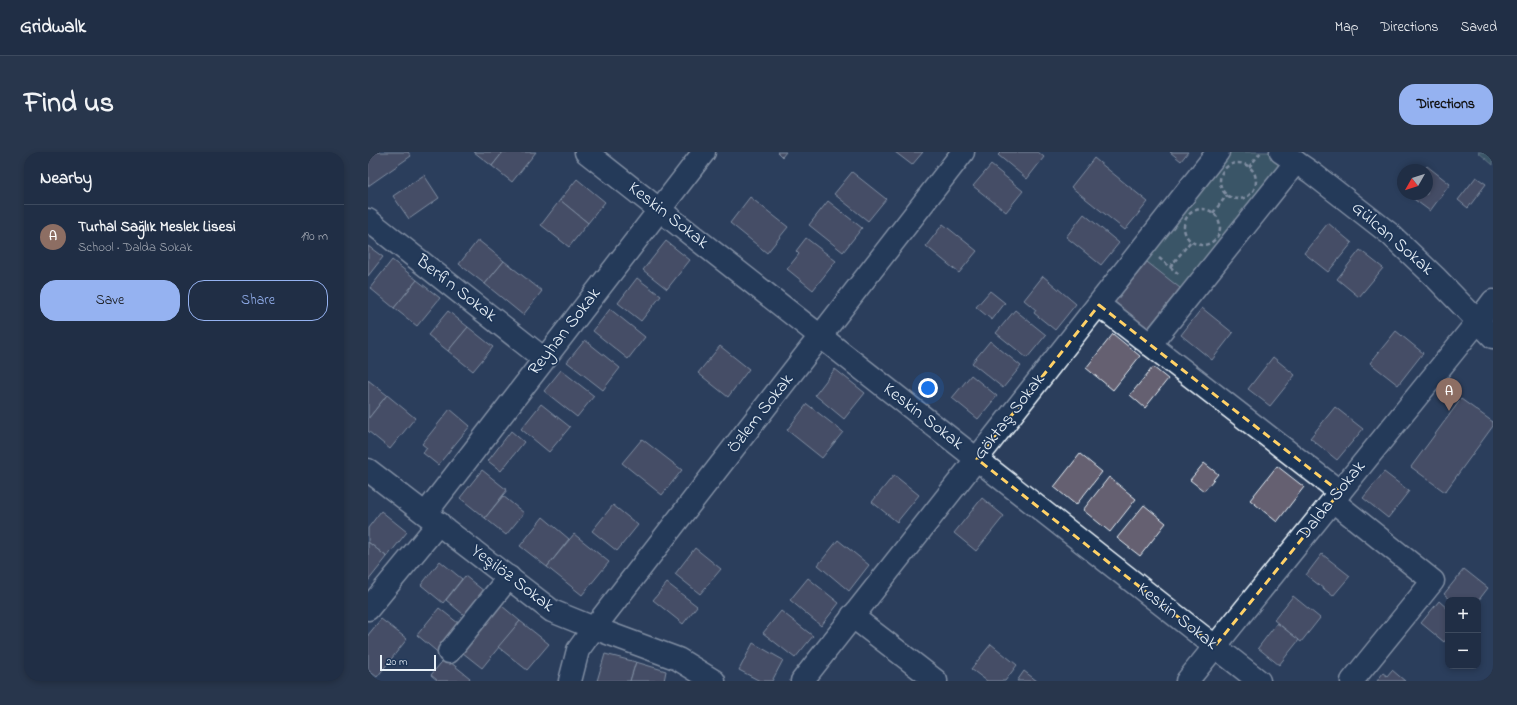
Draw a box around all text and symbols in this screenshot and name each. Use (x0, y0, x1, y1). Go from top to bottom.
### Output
text: Gridwalk (20, 14, 86, 41)
text: Map (1335, 17, 1358, 38)
text: Directions (1380, 17, 1438, 38)
text: Saved (1460, 17, 1497, 38)
text: Find us (24, 84, 114, 125)
button: Directions (1399, 84, 1493, 125)
north arrow (1397, 164, 1433, 200)
text: Nearby (40, 166, 92, 191)
street label: Keskin Sokak (622, 176, 714, 256)
street label: Gülcan Sokak (1345, 196, 1439, 282)
text: Turhal Sağlık Meslek Lisesi (78, 216, 236, 238)
text: A (49, 227, 57, 246)
text: 190 m (301, 227, 328, 246)
text: School · Dalda Sokak (78, 238, 192, 257)
street label: Berfin Sokak (409, 248, 502, 329)
button: Save (40, 280, 180, 321)
button: Share (188, 280, 328, 321)
street label: Reyhan Sokak (522, 282, 608, 382)
street label: Göktaş Sokak (968, 368, 1052, 466)
street label: Özlem Sokak (722, 369, 800, 459)
street label: Keskin Sokak (877, 377, 969, 457)
your location (918, 378, 938, 398)
pin: A (1436, 378, 1462, 411)
street label: Dalda Sokak (1291, 455, 1372, 547)
street label: Yeşilöz Sokak (465, 539, 559, 619)
street label: Keskin Sokak (1131, 577, 1223, 657)
map controls (1445, 597, 1481, 669)
button: + (1445, 597, 1481, 633)
button: − (1445, 633, 1481, 669)
scale bar (380, 653, 436, 672)
text: 20 m (386, 654, 408, 670)

